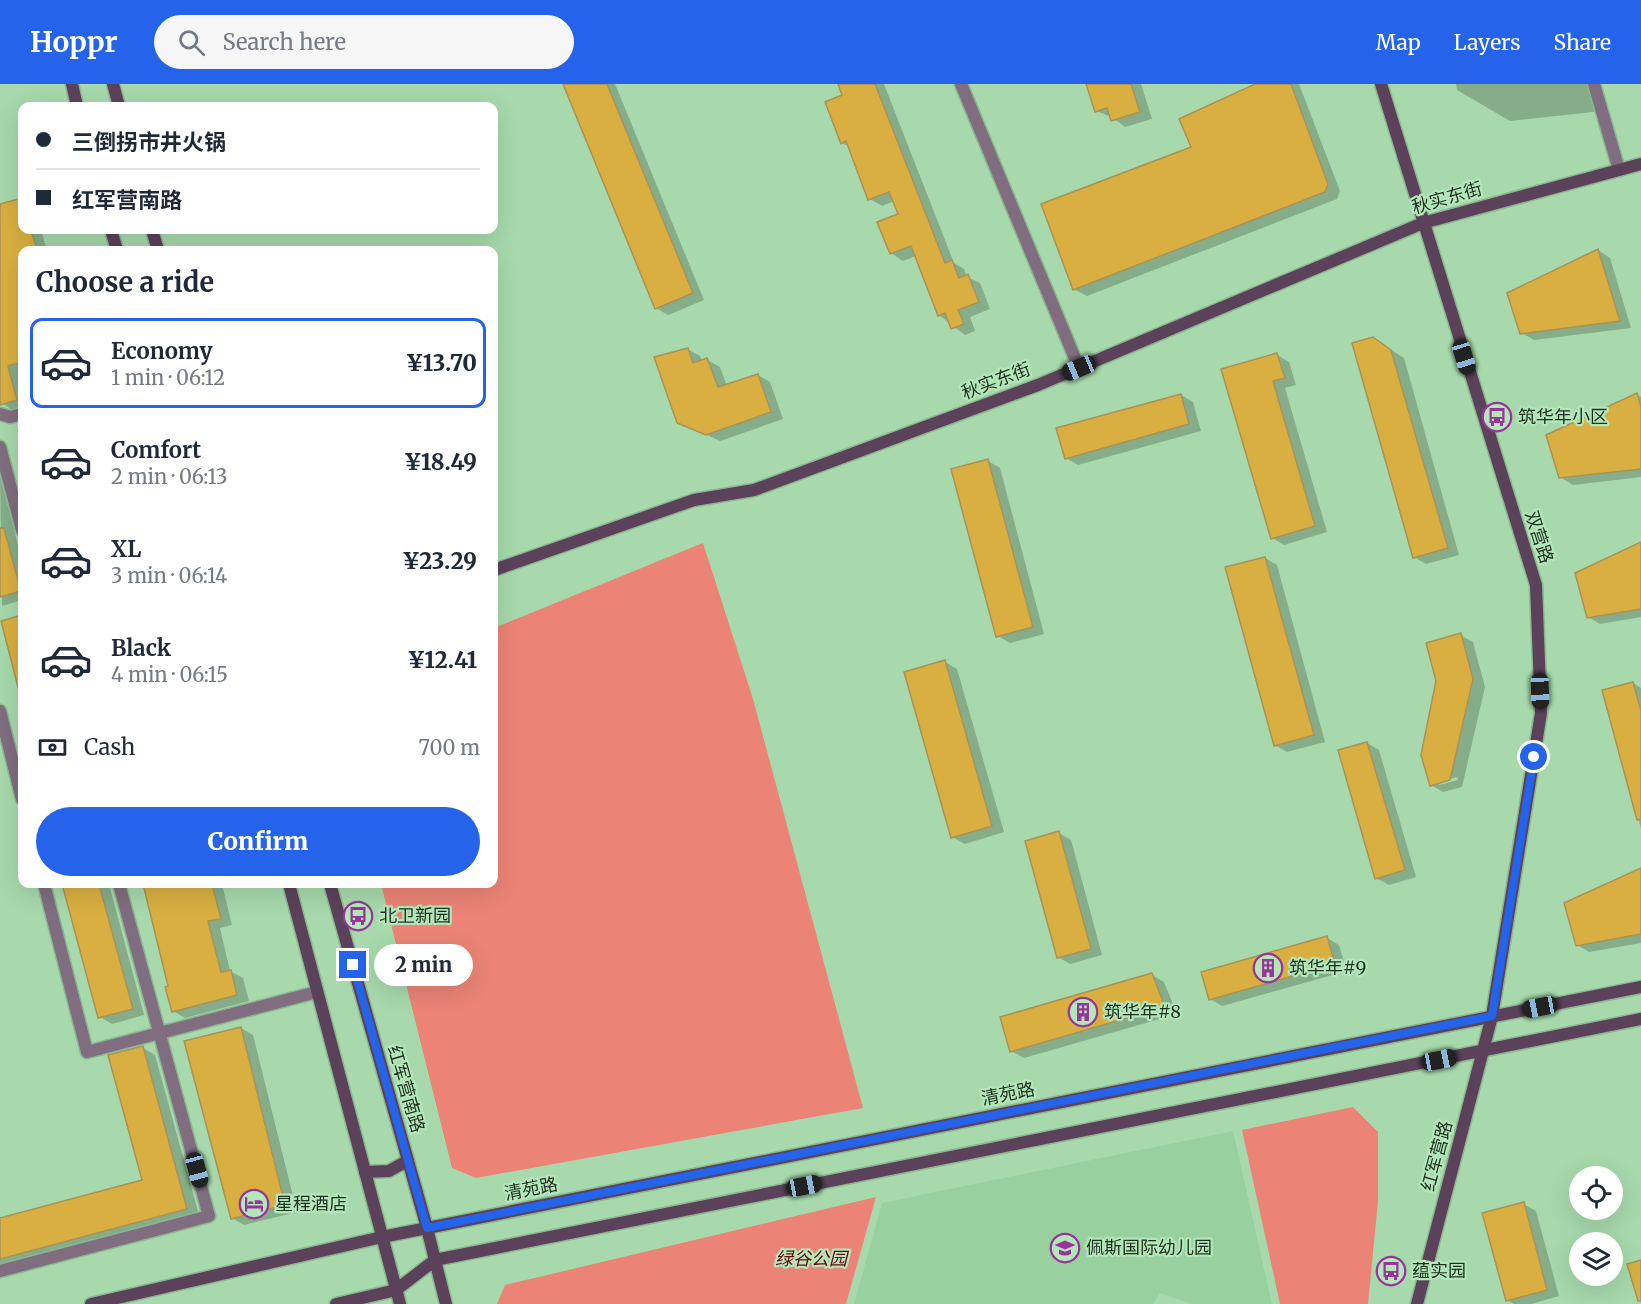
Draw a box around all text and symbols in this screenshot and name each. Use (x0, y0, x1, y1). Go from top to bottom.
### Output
search box (154, 15, 574, 69)
text: Hoppr (30, 24, 118, 60)
icon: search (175, 26, 208, 59)
text: Search here (223, 28, 346, 56)
text: Map (1376, 29, 1421, 56)
text: Layers (1454, 29, 1521, 56)
text: Share (1554, 29, 1611, 56)
text: 三倒拐市井火锅 (72, 128, 226, 156)
street label: 秋实东街 (1409, 177, 1485, 218)
text: 红军营南路 (72, 186, 182, 214)
text: Choose a ride (36, 265, 214, 299)
icon: car (39, 336, 93, 390)
text: Economy (111, 337, 212, 365)
car (1450, 337, 1478, 377)
text: ¥13.70 (406, 349, 477, 377)
car (1059, 353, 1099, 383)
street label: 秋实东街 (958, 357, 1034, 404)
text: 1 min · 06:12 (111, 365, 225, 390)
bus stop icon: 筑华年小区 (1481, 401, 1513, 433)
place label: 筑华年小区 (1518, 405, 1608, 428)
icon: car (39, 435, 93, 489)
text: Comfort (111, 436, 201, 464)
text: ¥18.49 (404, 448, 477, 476)
text: 2 min · 06:13 (111, 464, 227, 489)
street label: 双营路 (1520, 508, 1559, 566)
icon: car (39, 534, 93, 588)
text: XL (111, 535, 141, 563)
text: ¥23.29 (402, 547, 477, 575)
text: 3 min · 06:14 (111, 563, 227, 588)
icon: car (39, 633, 93, 687)
text: Black (111, 634, 171, 662)
text: ¥12.41 (408, 646, 477, 674)
text: 4 min · 06:15 (111, 662, 228, 687)
car (1530, 673, 1550, 709)
icon: cash (36, 731, 69, 764)
text: Cash (84, 733, 135, 761)
text: 700 m (419, 735, 480, 760)
route start (1520, 743, 1547, 770)
button: Confirm (36, 807, 480, 876)
bus stop icon: 北卫新园 (342, 900, 374, 932)
place label: 北卫新园 (379, 904, 451, 927)
callout: 2 min (374, 944, 473, 986)
route end (339, 951, 366, 978)
text: 2 min (395, 952, 452, 977)
building icon: 筑华年#9 (1252, 952, 1284, 984)
place label: 筑华年#9 (1289, 956, 1366, 979)
car (1521, 995, 1559, 1019)
building icon: 筑华年#8 (1067, 996, 1099, 1028)
place label: 筑华年#8 (1104, 1000, 1181, 1023)
street label: 红军营南路 (383, 1042, 430, 1135)
car (1420, 1048, 1458, 1072)
street label: 清苑路 (979, 1077, 1037, 1110)
street label: 红军营路 (1416, 1118, 1457, 1194)
car (184, 1150, 210, 1190)
map controls (1569, 1166, 1623, 1286)
button: locate (1569, 1166, 1623, 1220)
street label: 清苑路 (502, 1172, 560, 1205)
car (785, 1174, 823, 1198)
hotel icon: 星程酒店 (238, 1188, 270, 1220)
place label: 星程酒店 (275, 1192, 347, 1215)
school or university icon: 佩斯国际幼儿园 (1049, 1232, 1081, 1264)
button: layers (1569, 1232, 1623, 1286)
place label: 佩斯国际幼儿园 (1086, 1236, 1212, 1259)
park label: 绿谷公园 (775, 1247, 850, 1270)
bus stop icon: 蕴实园 (1375, 1255, 1407, 1287)
place label: 蕴实园 (1412, 1259, 1466, 1282)

